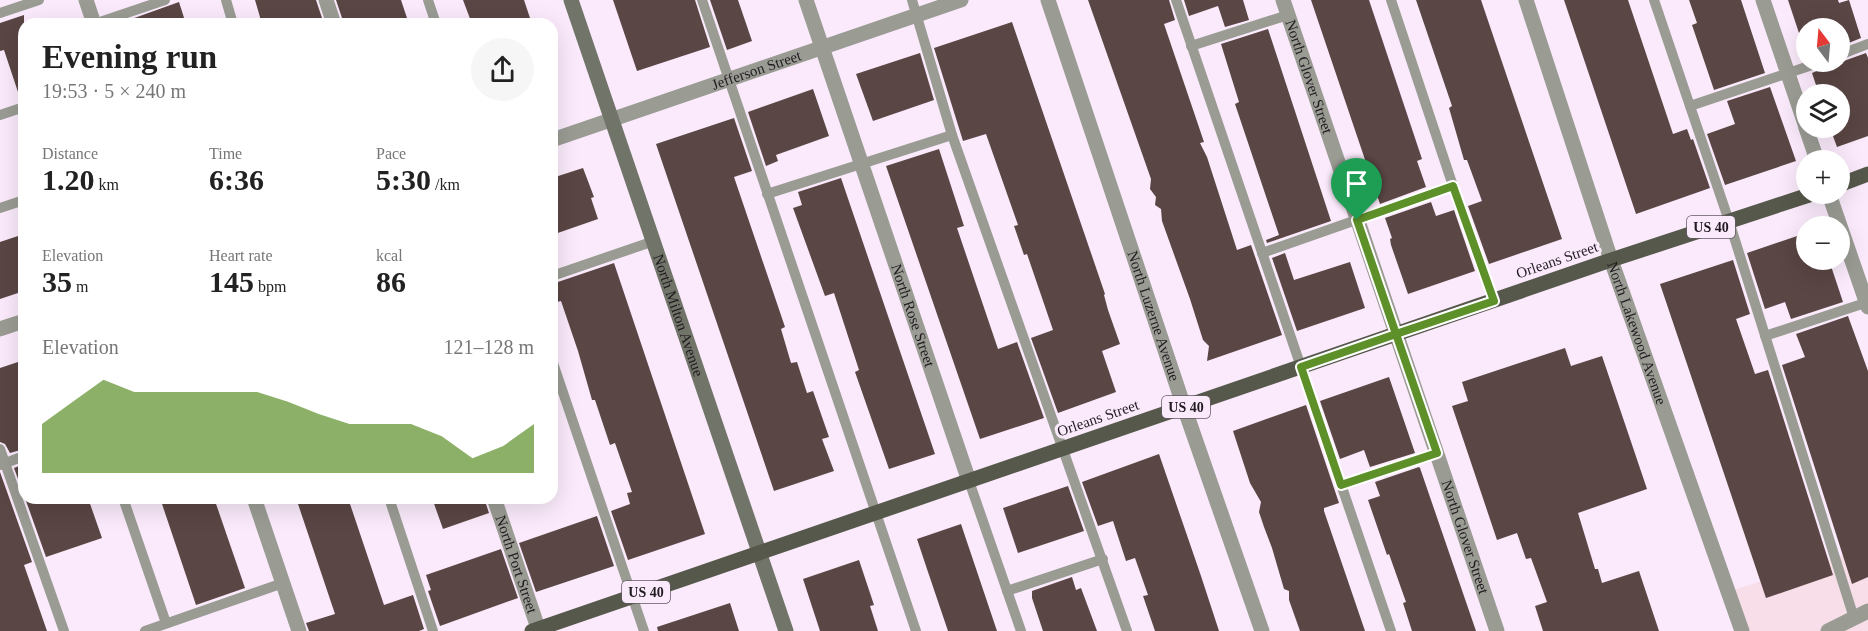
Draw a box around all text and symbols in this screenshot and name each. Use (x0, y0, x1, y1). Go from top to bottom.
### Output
street label: North Glover Street (1282, 18, 1336, 137)
north arrow (1796, 18, 1850, 72)
map controls (1796, 18, 1850, 270)
button: share (471, 38, 534, 101)
text: Evening run (42, 39, 217, 75)
street label: Jefferson Street (710, 47, 804, 93)
text: 19:53 · 5 × 240 m (42, 80, 186, 102)
button: layers (1796, 84, 1850, 138)
text: Distance (42, 145, 98, 162)
text: Time (209, 145, 242, 162)
text: Pace (376, 145, 406, 162)
button: + (1796, 150, 1850, 204)
pin (1331, 158, 1382, 220)
text: 1.20 (42, 163, 95, 196)
text: 6:36 (209, 163, 264, 196)
text: 5:30 (376, 163, 431, 196)
icon: arrive (1340, 167, 1373, 200)
text: km (95, 176, 119, 193)
text: /km (431, 176, 460, 193)
road number: US 40 (1687, 216, 1735, 238)
button: − (1796, 216, 1850, 270)
street label: Orleans Street (1514, 238, 1601, 281)
text: Elevation (42, 247, 103, 264)
text: Heart rate (209, 247, 273, 264)
text: kcal (376, 247, 403, 264)
street label: North Luzerne Avenue (1124, 249, 1183, 383)
street label: North Milton Avenue (650, 252, 707, 379)
street label: North Lakewood Avenue (1604, 259, 1670, 407)
street label: North Rose Street (888, 262, 938, 370)
text: 35 (42, 265, 72, 298)
text: 145 (209, 265, 254, 298)
text: 86 (376, 265, 406, 298)
text: m (72, 278, 88, 295)
text: bpm (254, 278, 286, 295)
text: Elevation (42, 336, 119, 358)
text: 121–128 m (443, 336, 534, 358)
street label: Orleans Street (1055, 396, 1142, 439)
road number: US 40 (1162, 396, 1210, 418)
street label: North Glover Street (1438, 478, 1492, 597)
street label: North Port Street (492, 513, 541, 616)
road number: US 40 (622, 581, 670, 603)

